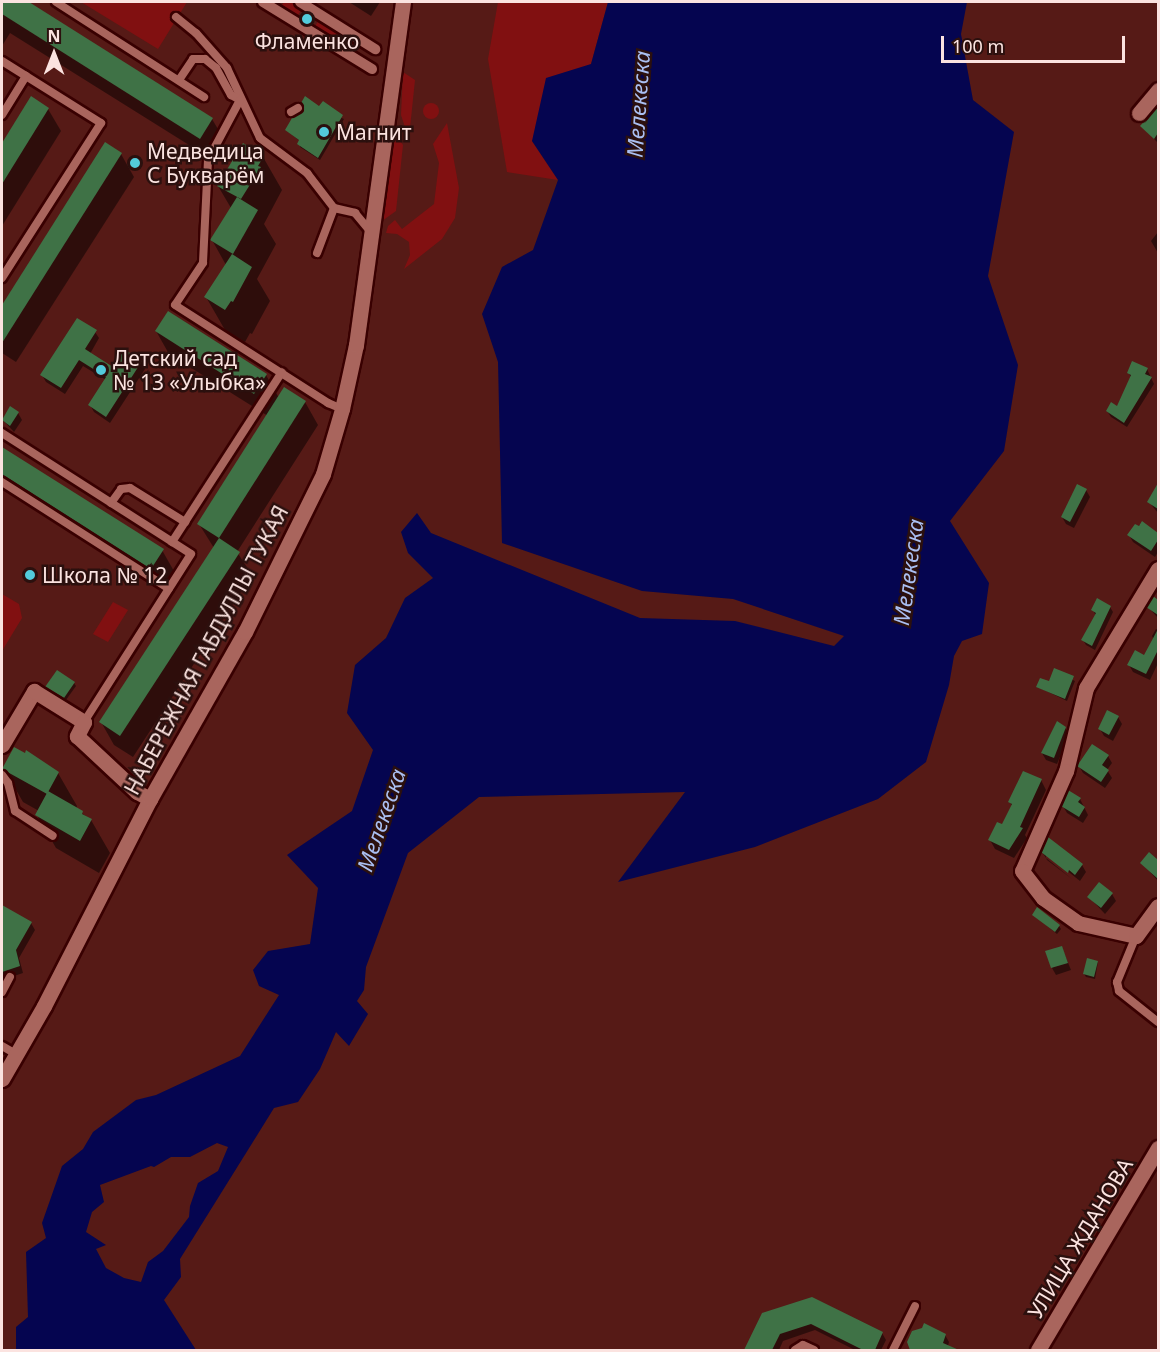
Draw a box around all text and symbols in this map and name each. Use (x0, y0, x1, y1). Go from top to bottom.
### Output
marker: Фламенко (300, 12, 314, 26)
north arrow (24, 24, 84, 84)
scale bar (944, 24, 1128, 62)
text: N (47, 25, 61, 47)
place label: Фламенко (255, 28, 359, 54)
text: 100 m (952, 34, 1004, 58)
water label: Мелекеска (621, 50, 655, 158)
place label: Магнит (336, 119, 412, 145)
marker: Магнит (317, 125, 331, 139)
place label: Медведица С Букварём (147, 138, 264, 188)
marker: Медведица С Букварём (128, 156, 142, 170)
place label: Детский сад № 13 «Улыбка» (113, 345, 266, 395)
marker: Детский сад № 13 «Улыбка» (94, 363, 108, 377)
street label: НАБЕРЕЖНАЯ ГАБДУЛЛЫ ТУКАЯ (119, 501, 293, 799)
water label: Мелекеска (887, 517, 929, 627)
place label: Школа № 12 (42, 562, 167, 588)
marker: Школа № 12 (23, 568, 37, 582)
water label: Мелекеска (351, 765, 411, 875)
street label: УЛИЦА ЖДАНОВА (1022, 1153, 1138, 1323)

